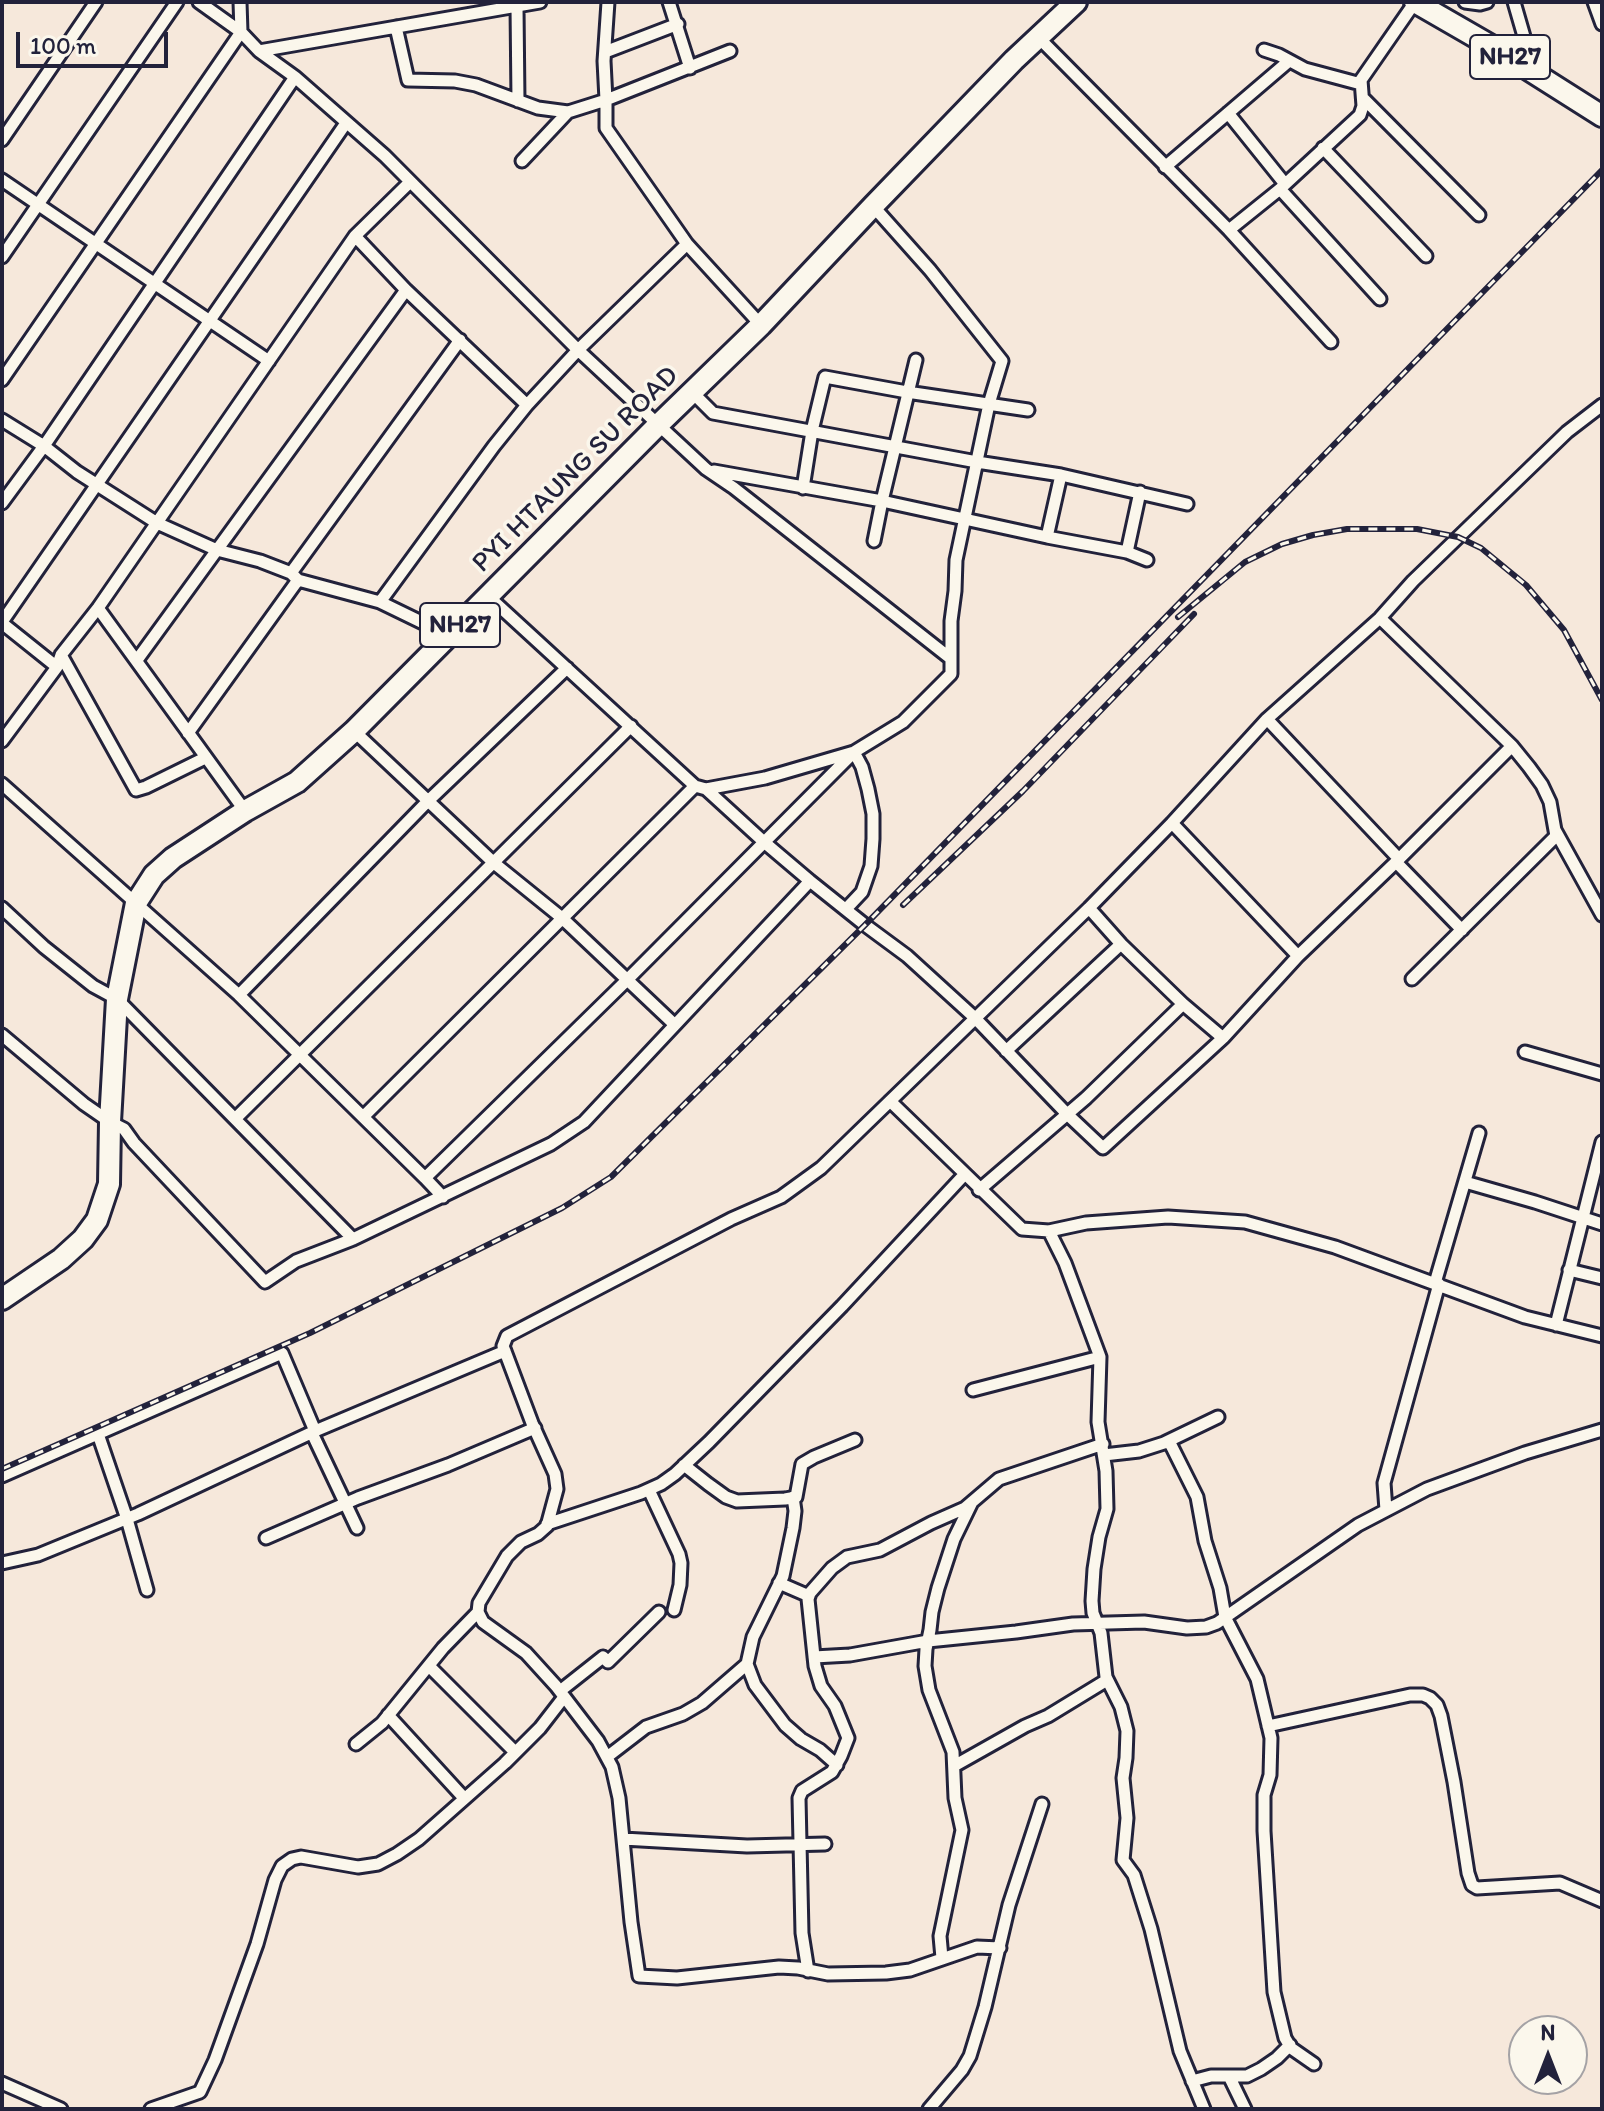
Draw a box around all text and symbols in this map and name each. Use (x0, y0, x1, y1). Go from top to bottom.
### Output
scale bar (20, 16, 172, 66)
text: 100 m (30, 31, 96, 60)
road number: NH27 (1470, 35, 1550, 79)
street label: PYI HTAUNG SU ROAD (466, 360, 686, 580)
road number: NH27 (420, 603, 500, 647)
north arrow (1508, 2015, 1588, 2095)
text: N (1541, 2019, 1555, 2046)

